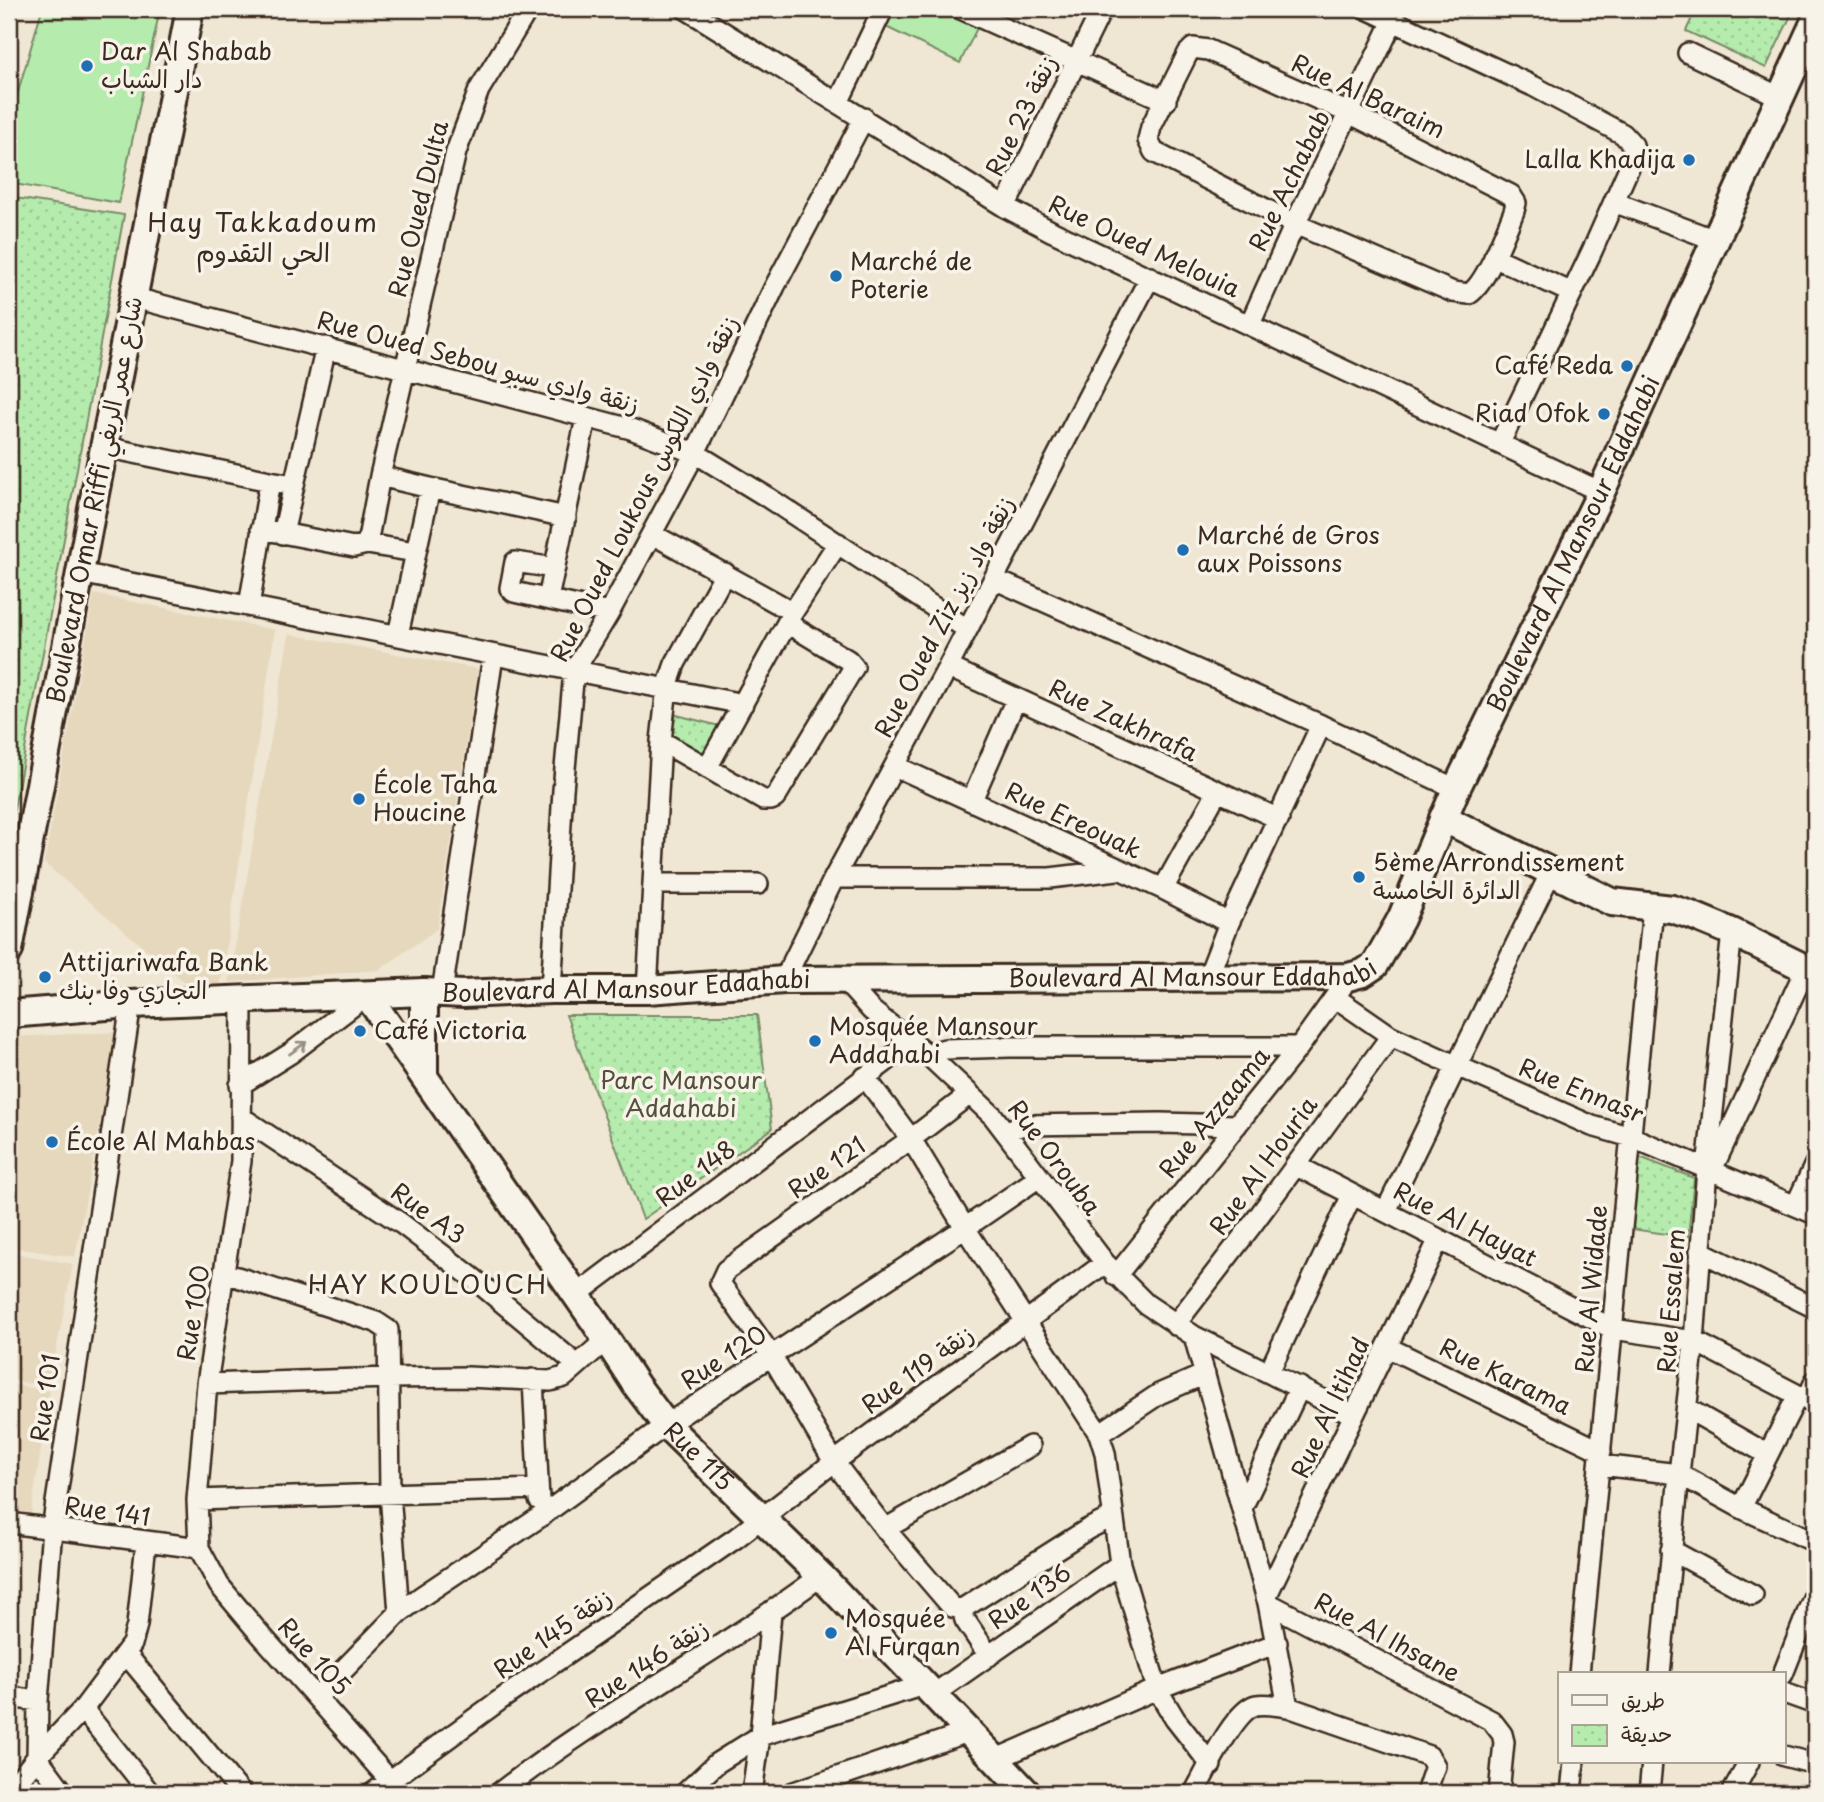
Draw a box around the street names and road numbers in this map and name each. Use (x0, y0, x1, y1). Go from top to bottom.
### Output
street label: Rue Al Baraim (1286, 44, 1452, 147)
street label: Rue 23 زنقة (975, 49, 1065, 182)
street label: Rue Achabab (1238, 103, 1338, 257)
street label: Rue Oued Dulta (378, 116, 456, 301)
street label: Rue Oued Melouia (1043, 185, 1247, 306)
street label: Boulevard Omar Riffi شارع عمر الريفي (36, 293, 155, 707)
street label: Rue Oued Sebou زنقة وادي سبو (313, 301, 644, 422)
street label: Rue Oued Loukous زنقة وادي اللكوس (540, 309, 747, 668)
street label: Boulevard Al Mansour Eddahabi (1476, 369, 1668, 718)
street label: Rue Oued Ziz زنقة واد زيز (864, 489, 1022, 743)
street label: Rue Zakhrafa (1043, 669, 1204, 769)
street label: Rue Ereouak (1000, 772, 1148, 867)
street label: Boulevard Al Mansour Eddahabi (1008, 949, 1383, 995)
street label: Boulevard Al Mansour Eddahabi (441, 960, 811, 1010)
street label: Rue Azzaama (1149, 1039, 1278, 1185)
street label: Rue Ennasr (1514, 1048, 1650, 1131)
street label: Rue Al Houria (1200, 1088, 1325, 1242)
street label: Rue Orouba (1000, 1092, 1111, 1222)
street label: Rue 121 (780, 1127, 872, 1206)
street label: Rue 148 (647, 1130, 742, 1214)
street label: Rue Al Hayat (1388, 1172, 1544, 1275)
street label: Rue A3 (384, 1173, 474, 1252)
street label: Rue Al Widade (1565, 1203, 1615, 1374)
street label: Rue Essalem (1647, 1227, 1693, 1374)
street label: Rue 100 (167, 1262, 217, 1363)
street label: Rue 120 (673, 1315, 773, 1397)
street label: Rue 119 زنقة (853, 1315, 980, 1421)
street label: Rue Karama (1434, 1328, 1578, 1423)
street label: Rue Al Itihad (1281, 1331, 1377, 1483)
street label: Rue 101 (20, 1352, 68, 1444)
street label: Rue 115 (656, 1412, 743, 1498)
street label: Rue 141 (62, 1486, 153, 1534)
street label: Rue 136 (980, 1554, 1078, 1637)
street label: Rue 145 زنقة (485, 1578, 618, 1686)
street label: Rue Al Ihsane (1308, 1583, 1467, 1690)
street label: Rue 105 (271, 1609, 360, 1703)
street label: Rue 146 زنقة (577, 1609, 715, 1716)

